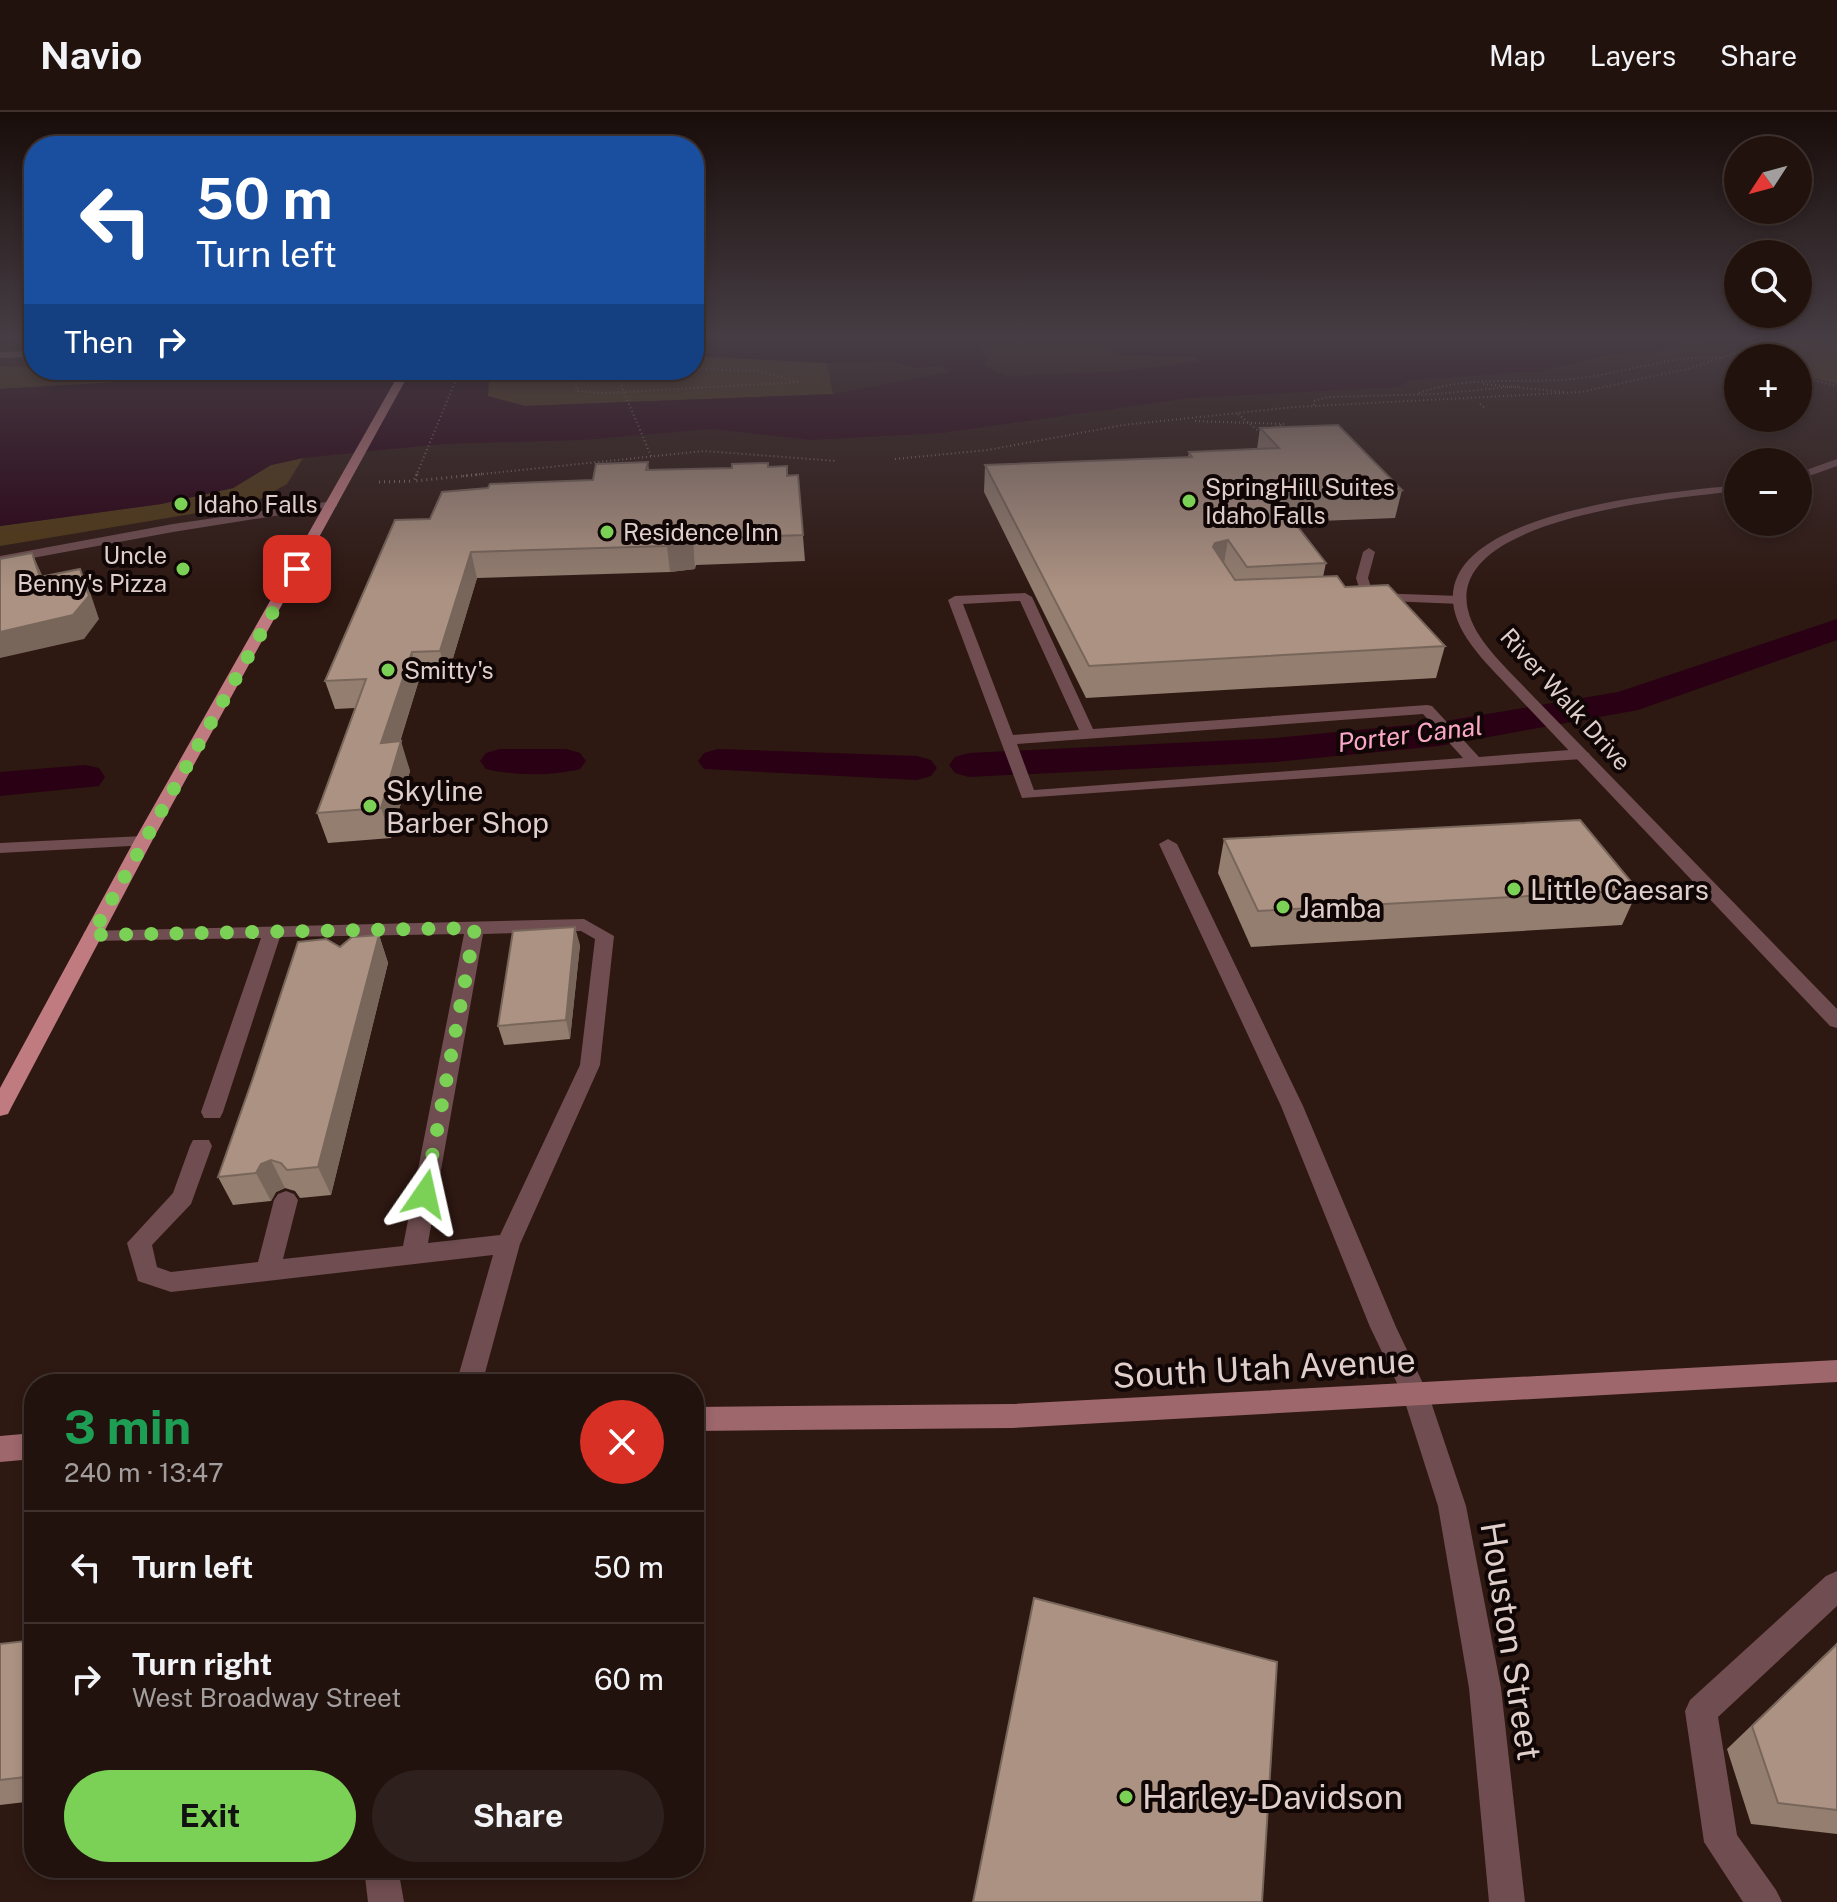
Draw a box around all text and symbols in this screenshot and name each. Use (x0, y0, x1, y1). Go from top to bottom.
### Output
text: Navio (40, 33, 142, 78)
text: Map (1489, 39, 1546, 72)
text: Layers (1590, 39, 1676, 72)
text: Share (1720, 39, 1797, 72)
north arrow (1724, 136, 1812, 224)
map controls (1724, 136, 1812, 536)
text: 50 m (196, 166, 333, 232)
icon: left (64, 168, 168, 272)
text: Turn left (196, 233, 337, 275)
button: search (1724, 240, 1812, 328)
icon: right (149, 320, 193, 364)
text: Then (64, 324, 133, 360)
button: + (1724, 344, 1812, 432)
button: − (1724, 448, 1812, 536)
place label: SpringHill Suites Idaho Falls (1205, 473, 1395, 529)
place label: Idaho Falls (197, 490, 318, 518)
marker: SpringHill Suites Idaho Falls (1180, 492, 1198, 510)
marker: Idaho Falls (172, 495, 190, 513)
place label: Residence Inn (623, 518, 779, 546)
marker: Residence Inn (598, 523, 616, 541)
pin (263, 535, 331, 603)
place label: Uncle Benny's Pizza (17, 541, 167, 597)
icon: arrive (275, 547, 319, 591)
marker: Uncle Benny's Pizza (174, 560, 192, 578)
street label: River Walk Drive (1495, 622, 1637, 776)
place label: Smitty's (404, 656, 494, 684)
marker: Smitty's (379, 661, 397, 679)
water label: Porter Canal (1336, 710, 1484, 758)
place label: Skyline Barber Shop (386, 774, 549, 839)
marker: Skyline Barber Shop (361, 797, 379, 815)
place label: Little Caesars (1530, 873, 1709, 906)
marker: Little Caesars (1505, 880, 1523, 898)
place label: Jamba (1299, 891, 1382, 924)
marker: Jamba (1274, 898, 1292, 916)
position arrow (383, 1152, 467, 1236)
street label: South Utah Avenue (1111, 1340, 1417, 1396)
text: 3 min (64, 1398, 191, 1455)
button: close (580, 1400, 664, 1484)
text: 240 m · 13:47 (64, 1457, 224, 1488)
street label: Houston Street (1472, 1519, 1550, 1763)
icon: left (64, 1545, 108, 1589)
text: Turn left (132, 1549, 253, 1585)
text: 50 m (593, 1549, 664, 1585)
text: Turn right (132, 1646, 272, 1682)
icon: right (64, 1657, 108, 1701)
text: 60 m (594, 1661, 664, 1697)
text: West Broadway Street (132, 1682, 401, 1713)
button: Exit (64, 1770, 356, 1862)
button: Share (372, 1770, 664, 1862)
place label: Harley-Davidson (1142, 1777, 1403, 1817)
marker: Harley-Davidson (1117, 1788, 1135, 1806)

